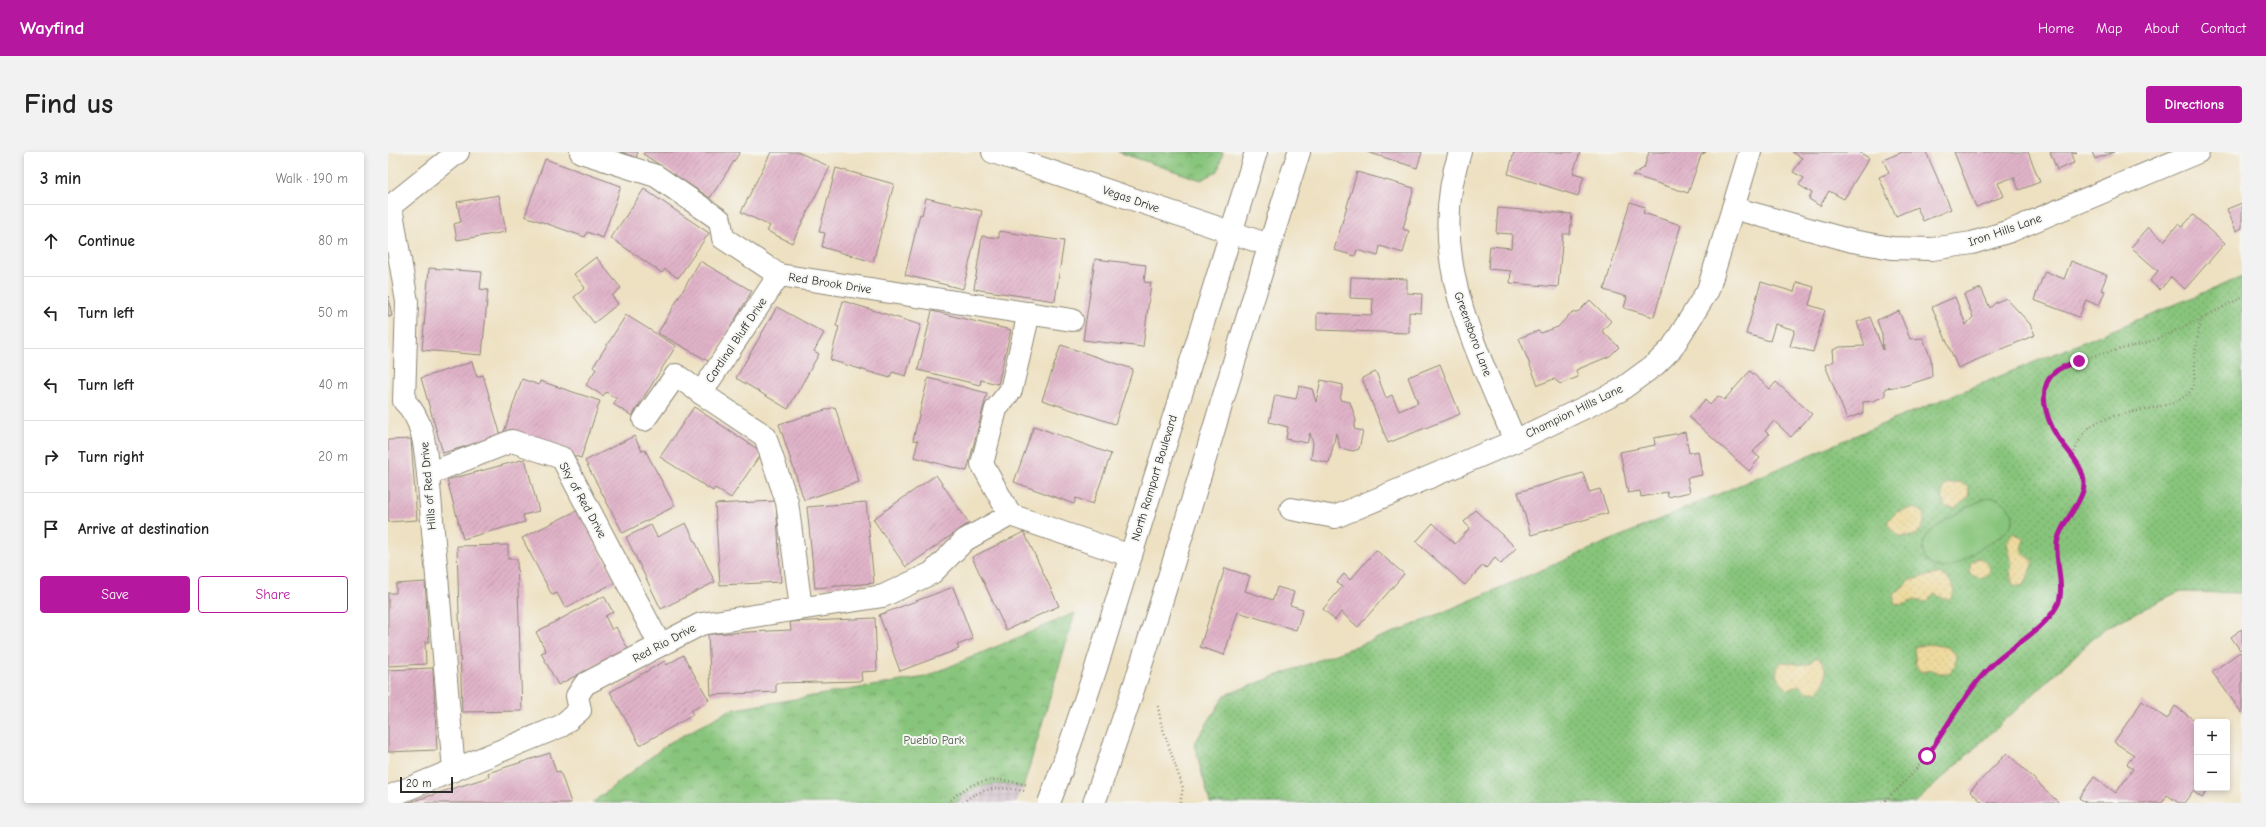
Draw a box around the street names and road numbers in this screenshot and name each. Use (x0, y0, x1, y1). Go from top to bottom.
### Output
street label: Vegas Drive (1101, 183, 1161, 215)
street label: Iron Hills Lane (1967, 211, 2043, 249)
street label: Red Brook Drive (788, 270, 872, 296)
street label: Greensboro Lane (1451, 290, 1495, 378)
street label: Cardinal Bluff Drive (702, 295, 770, 385)
street label: Champion Hills Lane (1523, 381, 1625, 441)
street label: North Rampart Boulevard (1128, 413, 1180, 543)
street label: Hills of Red Drive (417, 441, 439, 531)
street label: Sky of Red Drive (556, 460, 610, 540)
street label: Red Rio Drive (630, 621, 698, 665)

